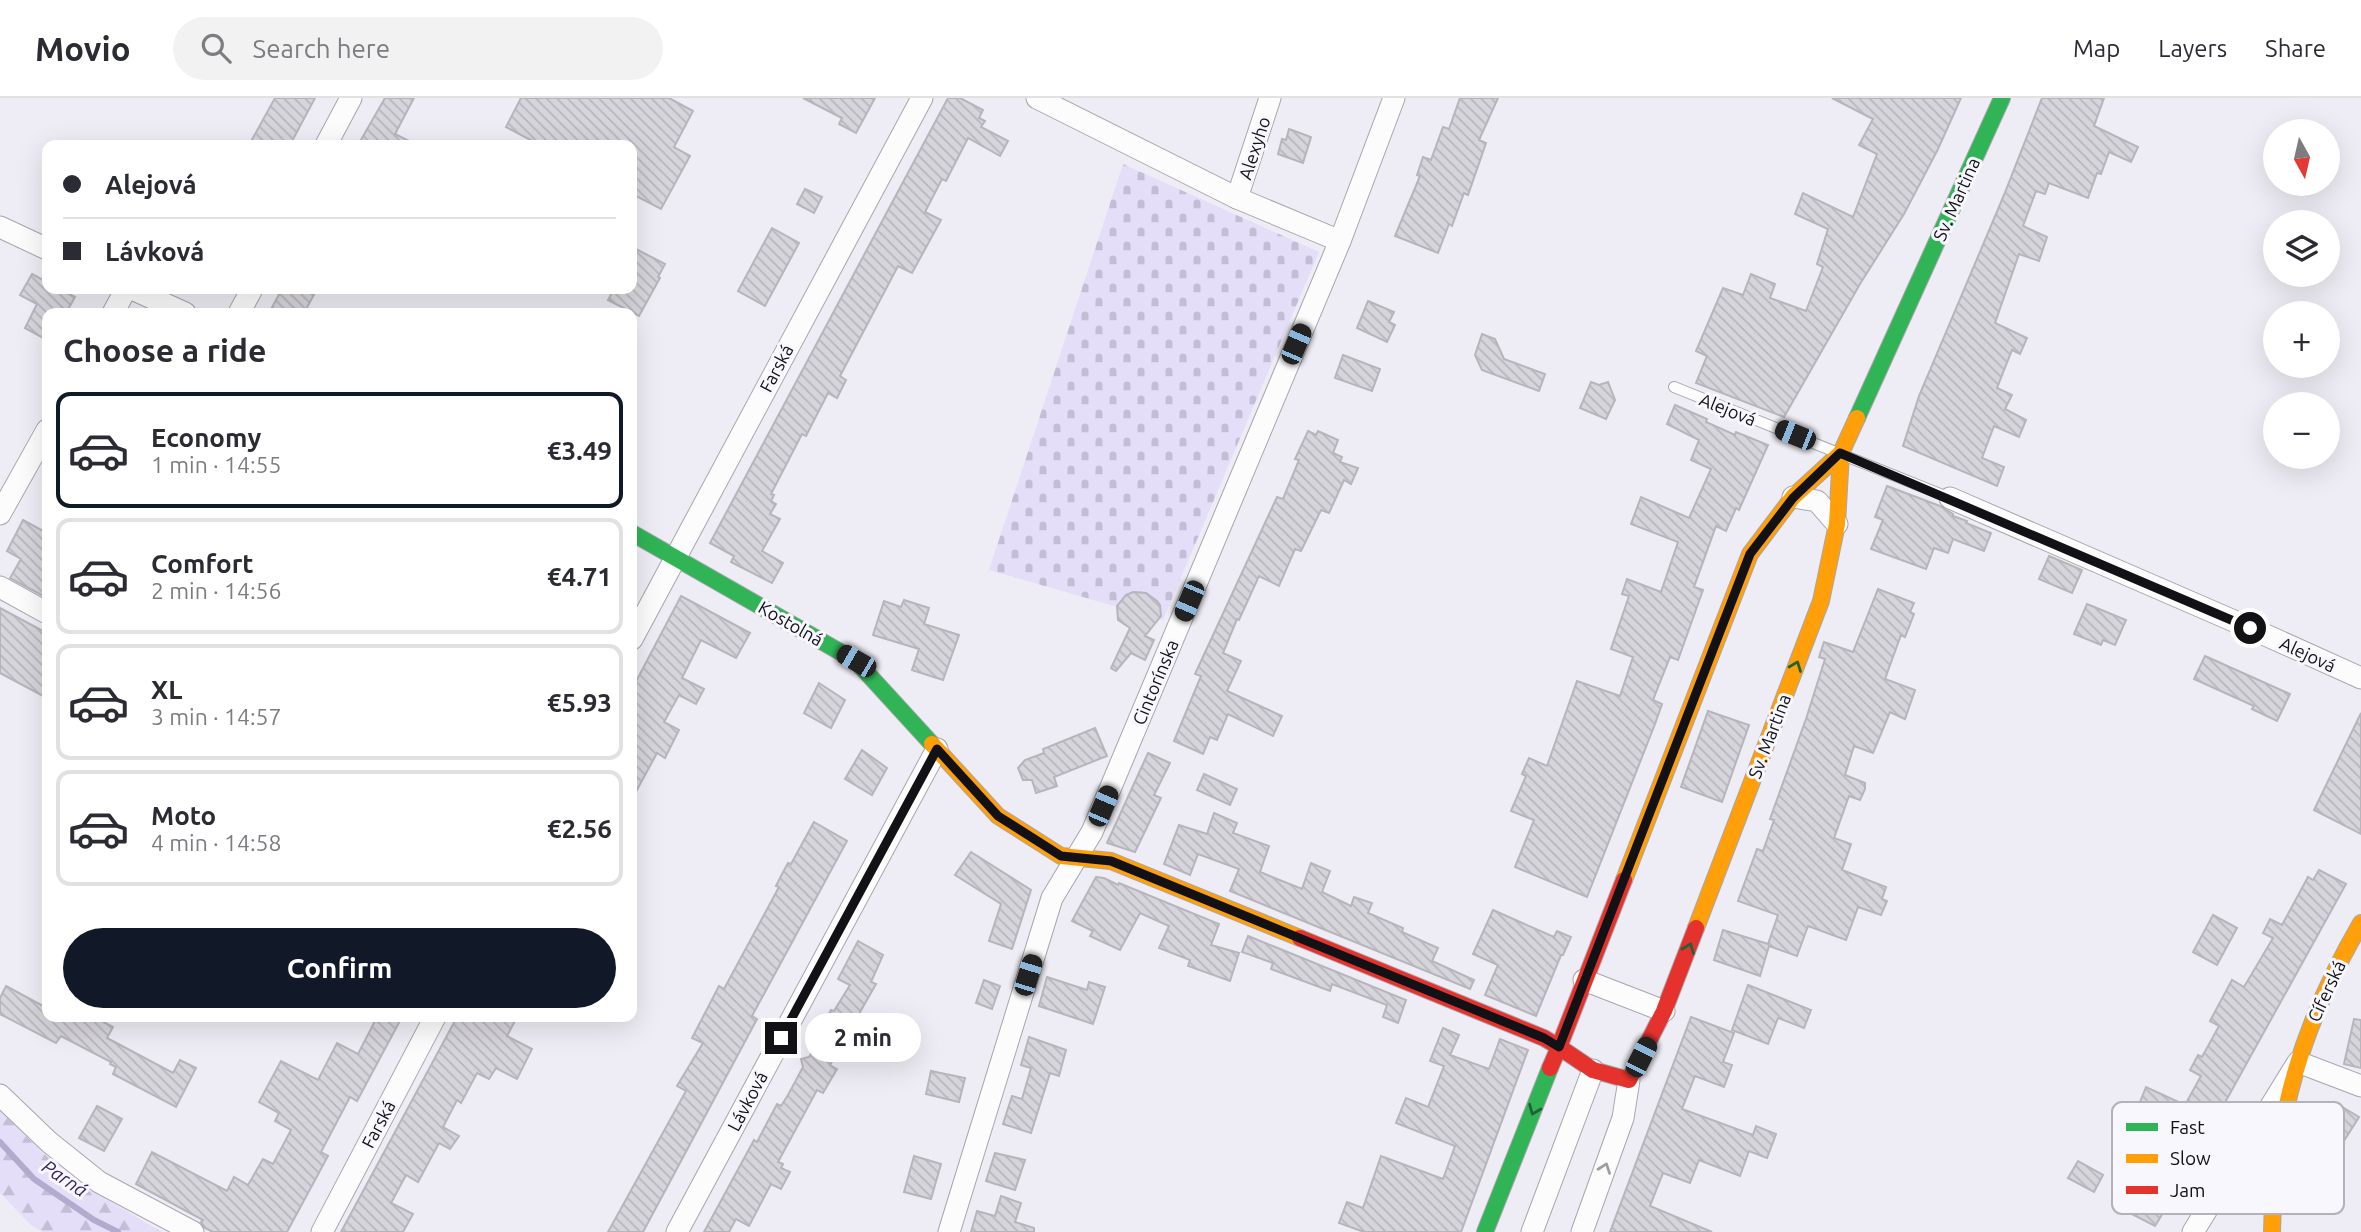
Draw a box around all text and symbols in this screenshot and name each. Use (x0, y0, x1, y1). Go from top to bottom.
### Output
search box (173, 17, 663, 80)
icon: search (197, 29, 235, 67)
text: Movio (35, 30, 131, 67)
text: Search here (253, 34, 390, 63)
text: Map (2073, 35, 2120, 62)
text: Layers (2158, 35, 2227, 62)
text: Share (2265, 35, 2326, 62)
street label: Alexyho (1234, 114, 1274, 182)
north arrow (2263, 119, 2340, 196)
map controls (2263, 119, 2340, 469)
street label: Sv. Martina (1929, 154, 1983, 244)
text: Alejová (105, 170, 197, 199)
button: layers (2263, 210, 2340, 287)
text: Lávková (105, 237, 204, 266)
button: + (2263, 301, 2340, 378)
car (1279, 321, 1314, 367)
text: Choose a ride (63, 332, 266, 368)
street label: Farská (755, 341, 797, 395)
street label: Alejová (1697, 389, 1759, 429)
button: − (2263, 392, 2340, 469)
car (1772, 417, 1819, 453)
icon: car (67, 419, 130, 482)
text: Economy (151, 423, 261, 452)
text: €3.49 (547, 436, 612, 465)
text: 1 min · 14:55 (151, 452, 282, 477)
icon: car (67, 545, 130, 608)
text: Comfort (151, 549, 254, 578)
text: €4.71 (547, 562, 612, 591)
text: 2 min · 14:56 (151, 578, 282, 603)
car (1172, 578, 1207, 624)
street label: Kostolná (755, 597, 827, 649)
route start (2234, 612, 2266, 644)
street label: Alejová (2277, 632, 2339, 676)
street label: Cintorínska (1128, 636, 1182, 728)
car (833, 641, 880, 681)
one-way arrow (1788, 661, 1802, 673)
icon: car (67, 671, 130, 734)
text: XL (151, 675, 182, 704)
text: €5.93 (547, 688, 612, 717)
street label: Sv. Martina (1744, 691, 1794, 781)
text: 3 min · 14:57 (151, 704, 282, 729)
car (1086, 783, 1121, 829)
icon: car (67, 797, 130, 860)
text: Moto (151, 801, 216, 830)
text: €2.56 (547, 814, 612, 843)
text: 4 min · 14:58 (151, 830, 282, 855)
button: Confirm (63, 928, 616, 1008)
one-way arrow (1680, 942, 1694, 954)
car (1012, 952, 1045, 998)
street label: Cíferská (2303, 957, 2349, 1025)
callout: 2 min (806, 1014, 921, 1062)
route end (765, 1022, 797, 1054)
text: 2 min (834, 1025, 892, 1050)
car (1623, 1034, 1660, 1080)
street label: Lávková (723, 1068, 771, 1134)
street label: Farská (357, 1097, 399, 1151)
legend (2112, 1102, 2344, 1214)
one-way arrow (1528, 1103, 1542, 1116)
text: Fast (2170, 1116, 2205, 1138)
text: Slow (2170, 1147, 2211, 1169)
water label: Parná (38, 1155, 92, 1201)
one-way arrow (1597, 1162, 1611, 1174)
text: Jam (2170, 1179, 2206, 1201)

